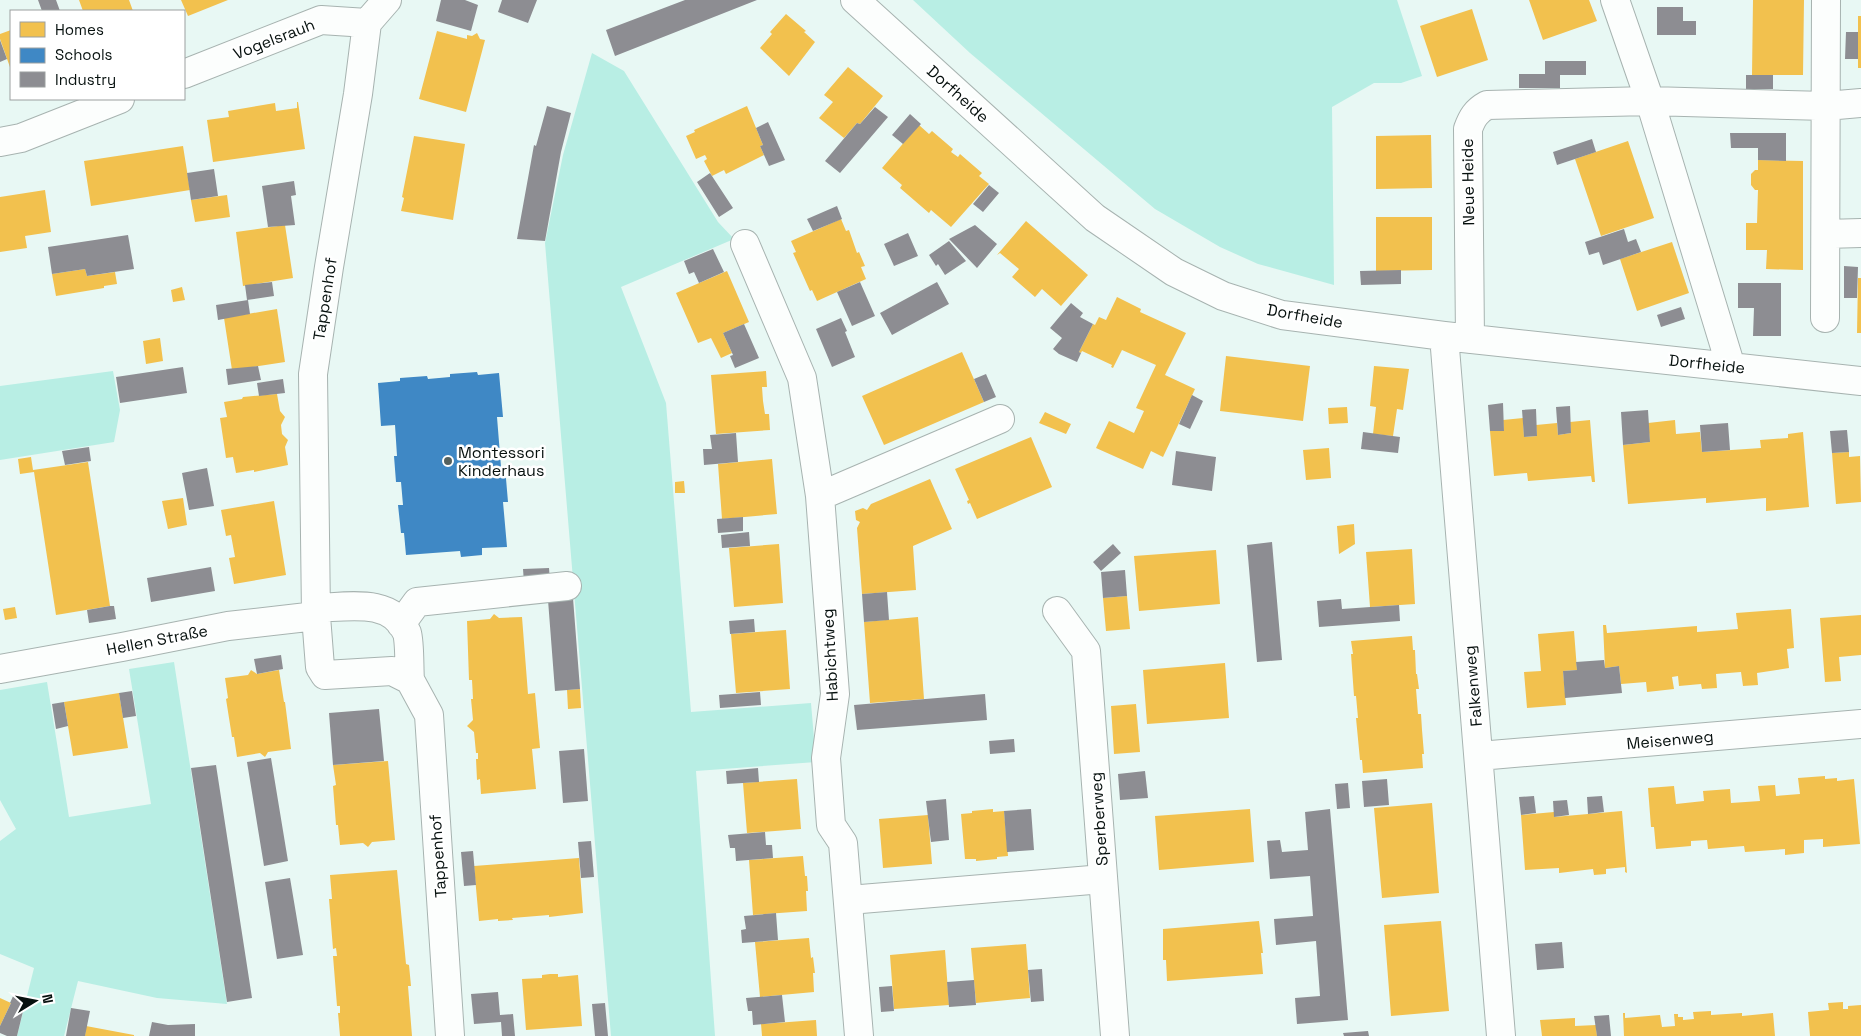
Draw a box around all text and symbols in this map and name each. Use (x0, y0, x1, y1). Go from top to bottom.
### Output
legend (10, 10, 185, 100)
street label: Vogelsrauh (230, 14, 318, 64)
text: Homes (55, 20, 104, 39)
text: Schools (55, 45, 113, 64)
street label: Dorfheide (923, 61, 993, 127)
text: Industry (55, 70, 116, 89)
street label: Neue Heide (1457, 138, 1479, 226)
street label: Tappenhof (308, 256, 342, 342)
street label: Dorfheide (1265, 299, 1345, 333)
street label: Dorfheide (1668, 350, 1746, 378)
place label: Montessori Kinderhaus (458, 442, 545, 481)
marker: Montessori Kinderhaus (442, 455, 454, 467)
street label: Habichtweg (817, 608, 843, 702)
street label: Hellen Straße (105, 620, 209, 660)
street label: Falkenweg (1459, 645, 1487, 727)
street label: Meisenweg (1626, 726, 1714, 754)
street label: Sperberweg (1085, 771, 1113, 867)
street label: Tappenhof (425, 814, 451, 898)
north arrow (10, 976, 60, 1026)
text: N (38, 993, 57, 1005)

